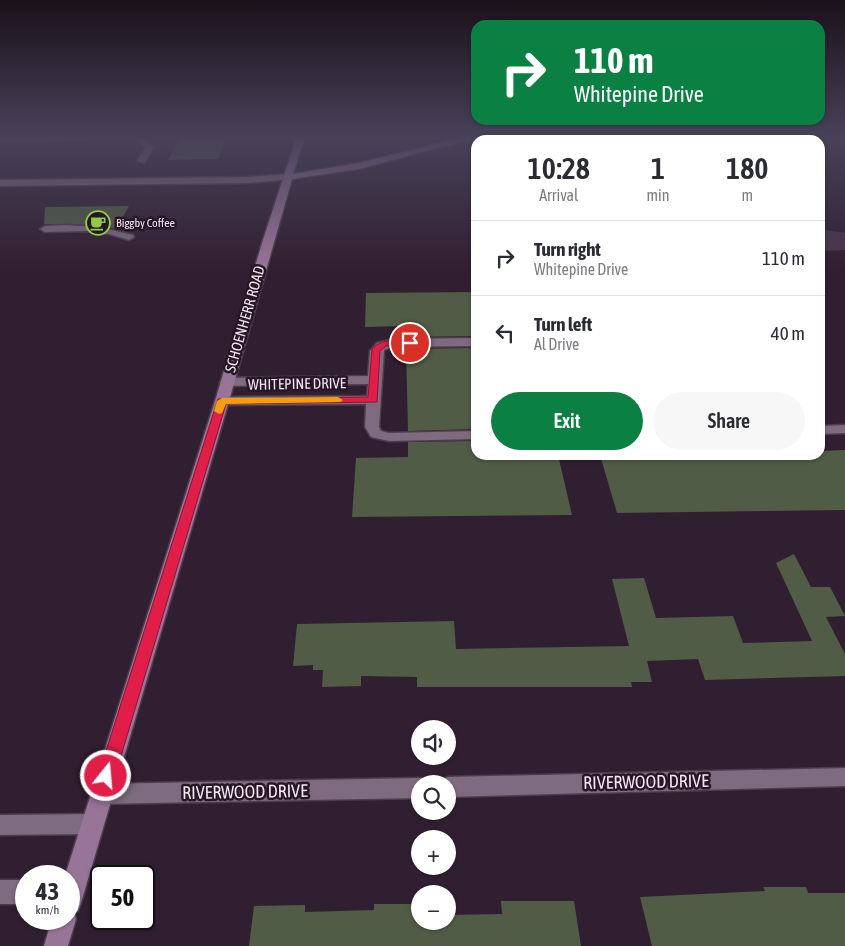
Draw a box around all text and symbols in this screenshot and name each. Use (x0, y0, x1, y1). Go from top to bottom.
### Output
icon: right (491, 40, 556, 105)
text: 110 m (574, 40, 653, 80)
text: Whitepine Drive (574, 81, 704, 107)
text: 10:28 (528, 151, 590, 185)
text: 1 (651, 151, 665, 185)
text: 180 (726, 151, 768, 185)
text: Arrival (539, 186, 578, 204)
text: min (647, 186, 670, 204)
text: m (741, 186, 753, 204)
cafe icon: Biggby Coffee (85, 210, 111, 236)
place label: Biggby Coffee (116, 216, 175, 230)
text: Turn right (534, 238, 601, 260)
icon: right (491, 244, 519, 272)
text: 110 m (762, 247, 805, 269)
text: Whitepine Drive (534, 260, 628, 278)
street label: SCHOENHERR ROAD (221, 264, 268, 374)
text: Turn left (534, 313, 592, 335)
icon: left (491, 319, 519, 347)
pin (389, 322, 431, 364)
text: 40 m (771, 322, 805, 344)
icon: arrive (396, 329, 424, 357)
text: Al Drive (534, 335, 579, 353)
street label: WHITEPINE DRIVE (248, 374, 347, 393)
button: Exit (491, 392, 643, 450)
button: Share (653, 392, 805, 450)
map controls (411, 720, 456, 930)
button: sound (411, 720, 456, 765)
position arrow (79, 749, 131, 801)
street label: RIVERWOOD DRIVE (583, 770, 709, 793)
button: search (411, 775, 456, 820)
street label: RIVERWOOD DRIVE (182, 780, 308, 803)
button: + (411, 830, 456, 875)
speed limit sign: 50 (90, 865, 155, 930)
text: 43 (36, 877, 59, 905)
button: − (411, 885, 456, 930)
text: km/h (36, 903, 59, 917)

